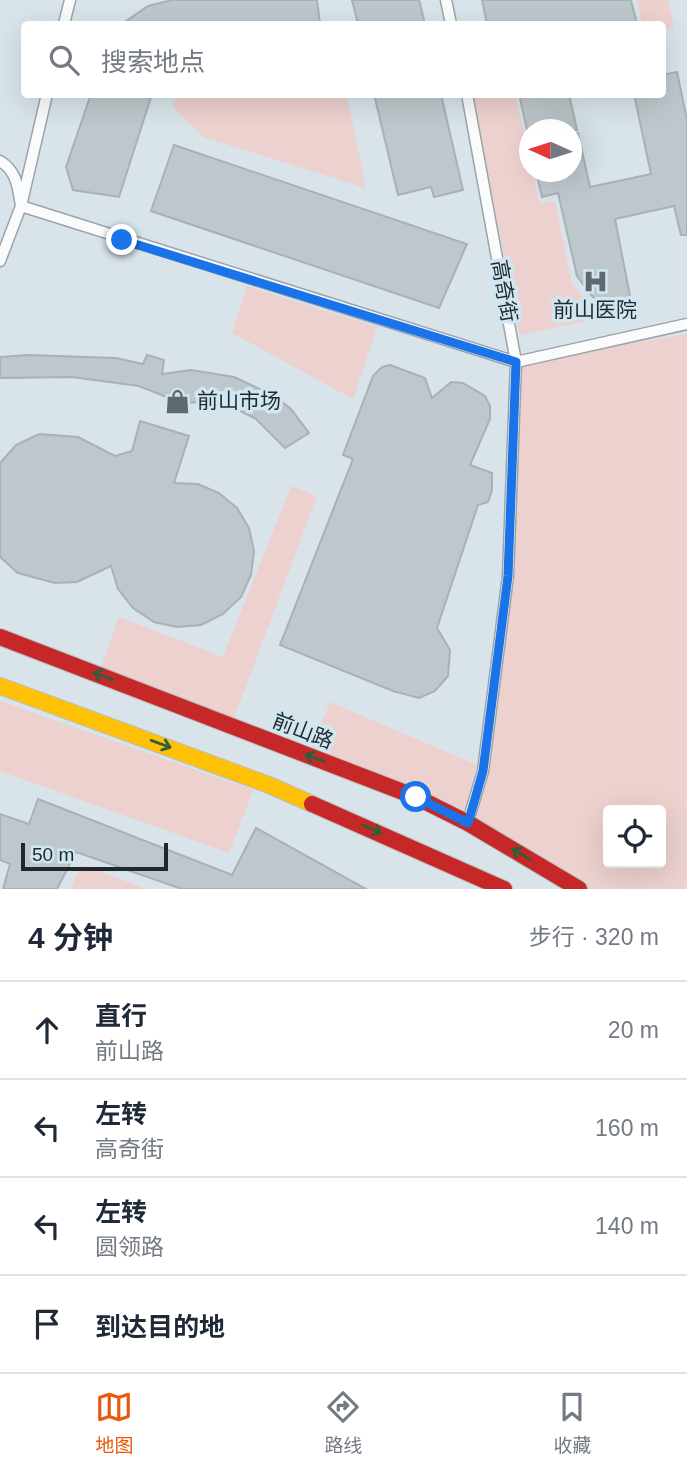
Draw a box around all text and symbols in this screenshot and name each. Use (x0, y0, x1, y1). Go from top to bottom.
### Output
search box (21, 21, 666, 98)
icon: search (45, 41, 83, 79)
text: 搜索地点 (101, 47, 205, 77)
north arrow (519, 119, 582, 182)
route end (106, 224, 137, 255)
street label: 高奇街 (488, 258, 521, 324)
hospital icon: 前山医院 (581, 267, 609, 295)
place label: 前山医院 (553, 298, 637, 321)
shop icon: 前山市场 (163, 387, 191, 415)
place label: 前山市场 (197, 389, 281, 412)
one-way arrow (92, 669, 114, 682)
street label: 前山路 (270, 709, 337, 753)
one-way arrow (150, 739, 172, 751)
one-way arrow (305, 750, 326, 763)
route start (400, 781, 431, 812)
map controls (603, 805, 666, 868)
button: locate (603, 805, 666, 868)
one-way arrow (361, 823, 382, 836)
scale bar (21, 840, 168, 872)
text: 50 m (32, 844, 74, 865)
one-way arrow (511, 847, 531, 861)
text: 4 分钟 (28, 921, 113, 954)
text: 步行 · 320 m (529, 924, 659, 950)
text: 直行 (95, 1001, 147, 1031)
icon: ahead (28, 1011, 66, 1049)
text: 20 m (608, 1017, 659, 1043)
text: 前山路 (95, 1038, 164, 1064)
text: 左转 (95, 1099, 147, 1129)
icon: left (28, 1109, 66, 1147)
text: 160 m (595, 1115, 659, 1141)
text: 高奇街 (95, 1136, 164, 1162)
text: 左转 (95, 1197, 147, 1227)
icon: left (28, 1207, 66, 1245)
text: 140 m (595, 1213, 659, 1239)
text: 圆领路 (95, 1234, 164, 1260)
icon: arrive (28, 1305, 66, 1343)
text: 到达目的地 (95, 1312, 225, 1342)
tab: 地图 (95, 1388, 134, 1457)
tab: 路线 (324, 1388, 363, 1457)
tab: 收藏 (553, 1388, 592, 1457)

